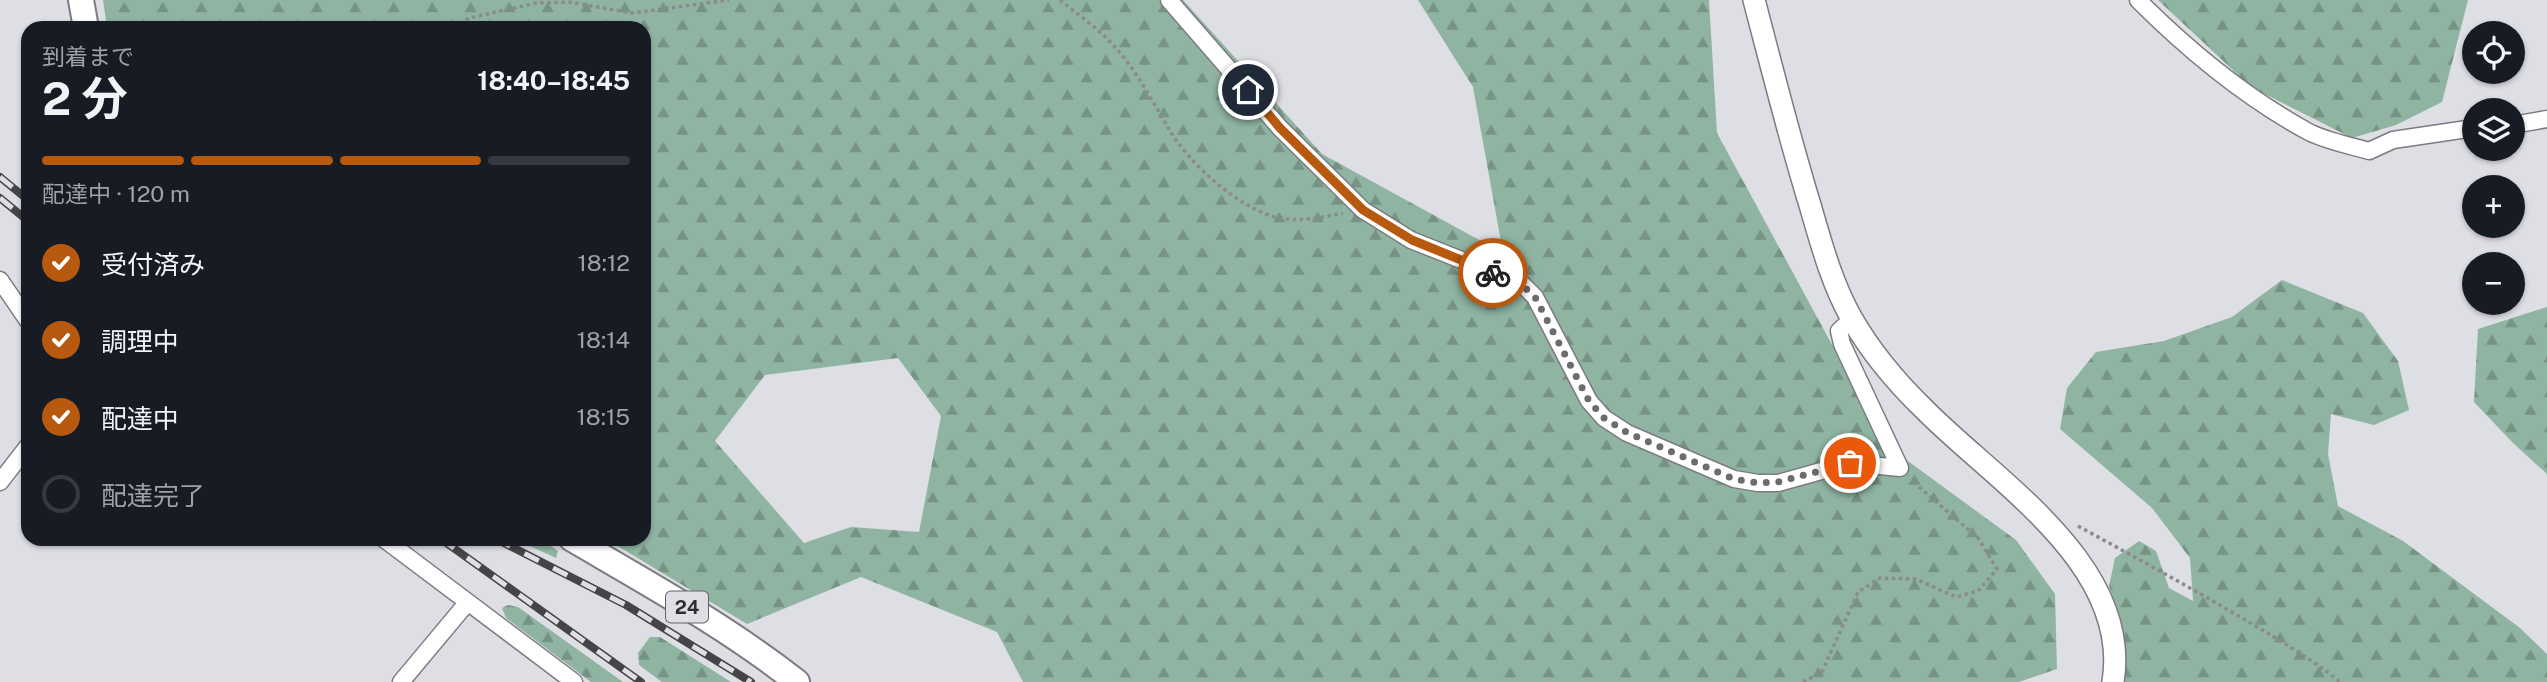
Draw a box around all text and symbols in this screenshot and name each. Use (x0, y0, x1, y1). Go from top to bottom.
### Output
map controls (2462, 21, 2525, 315)
button: locate (2462, 21, 2525, 84)
text: 到着まで (42, 43, 134, 70)
pin (1218, 60, 1278, 120)
text: 18:40–18:45 (477, 65, 630, 96)
text: 2 分 (42, 71, 128, 125)
icon: home (1229, 71, 1267, 109)
button: layers (2462, 98, 2525, 161)
button: + (2462, 175, 2525, 238)
text: 配達中 · 120 m (42, 180, 190, 207)
courier (1458, 238, 1528, 308)
icon: check (42, 244, 80, 282)
text: 受付済み (101, 249, 205, 280)
text: 18:12 (577, 249, 630, 276)
button: − (2462, 252, 2525, 315)
icon: bike (1474, 254, 1512, 292)
icon: check (42, 321, 80, 359)
text: 調理中 (101, 326, 179, 357)
text: 18:14 (577, 326, 630, 353)
icon: check (42, 398, 80, 436)
text: 配達中 (101, 403, 179, 434)
text: 18:15 (576, 403, 630, 430)
pin (1820, 433, 1880, 493)
icon: bag (1831, 444, 1869, 482)
text: 配達完了 (101, 480, 205, 511)
road number: 24 (666, 592, 708, 622)

